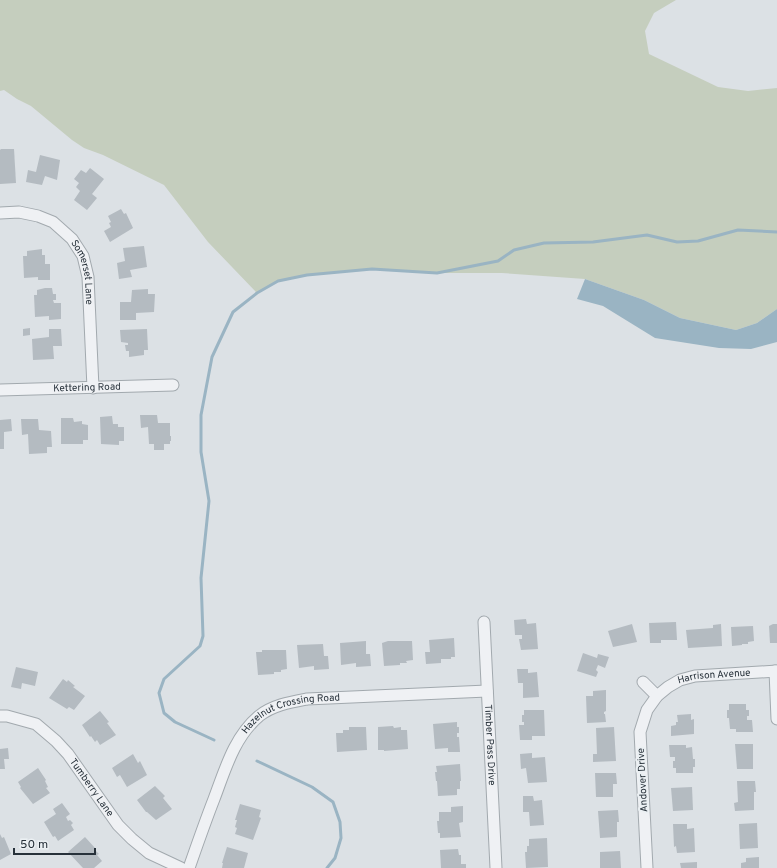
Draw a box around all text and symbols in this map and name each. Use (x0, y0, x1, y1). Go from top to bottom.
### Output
street label: Somerset Lane (68, 237, 96, 305)
street label: Kettering Road (53, 380, 121, 395)
street label: Harrison Avenue (676, 666, 751, 687)
street label: Hazelnut Crossing Road (239, 691, 340, 736)
street label: Timber Pass Drive (482, 704, 498, 786)
street label: Andover Drive (635, 748, 651, 812)
street label: Tumberry Lane (67, 756, 117, 819)
scale bar (14, 830, 95, 856)
text: 50 m (20, 837, 48, 853)

